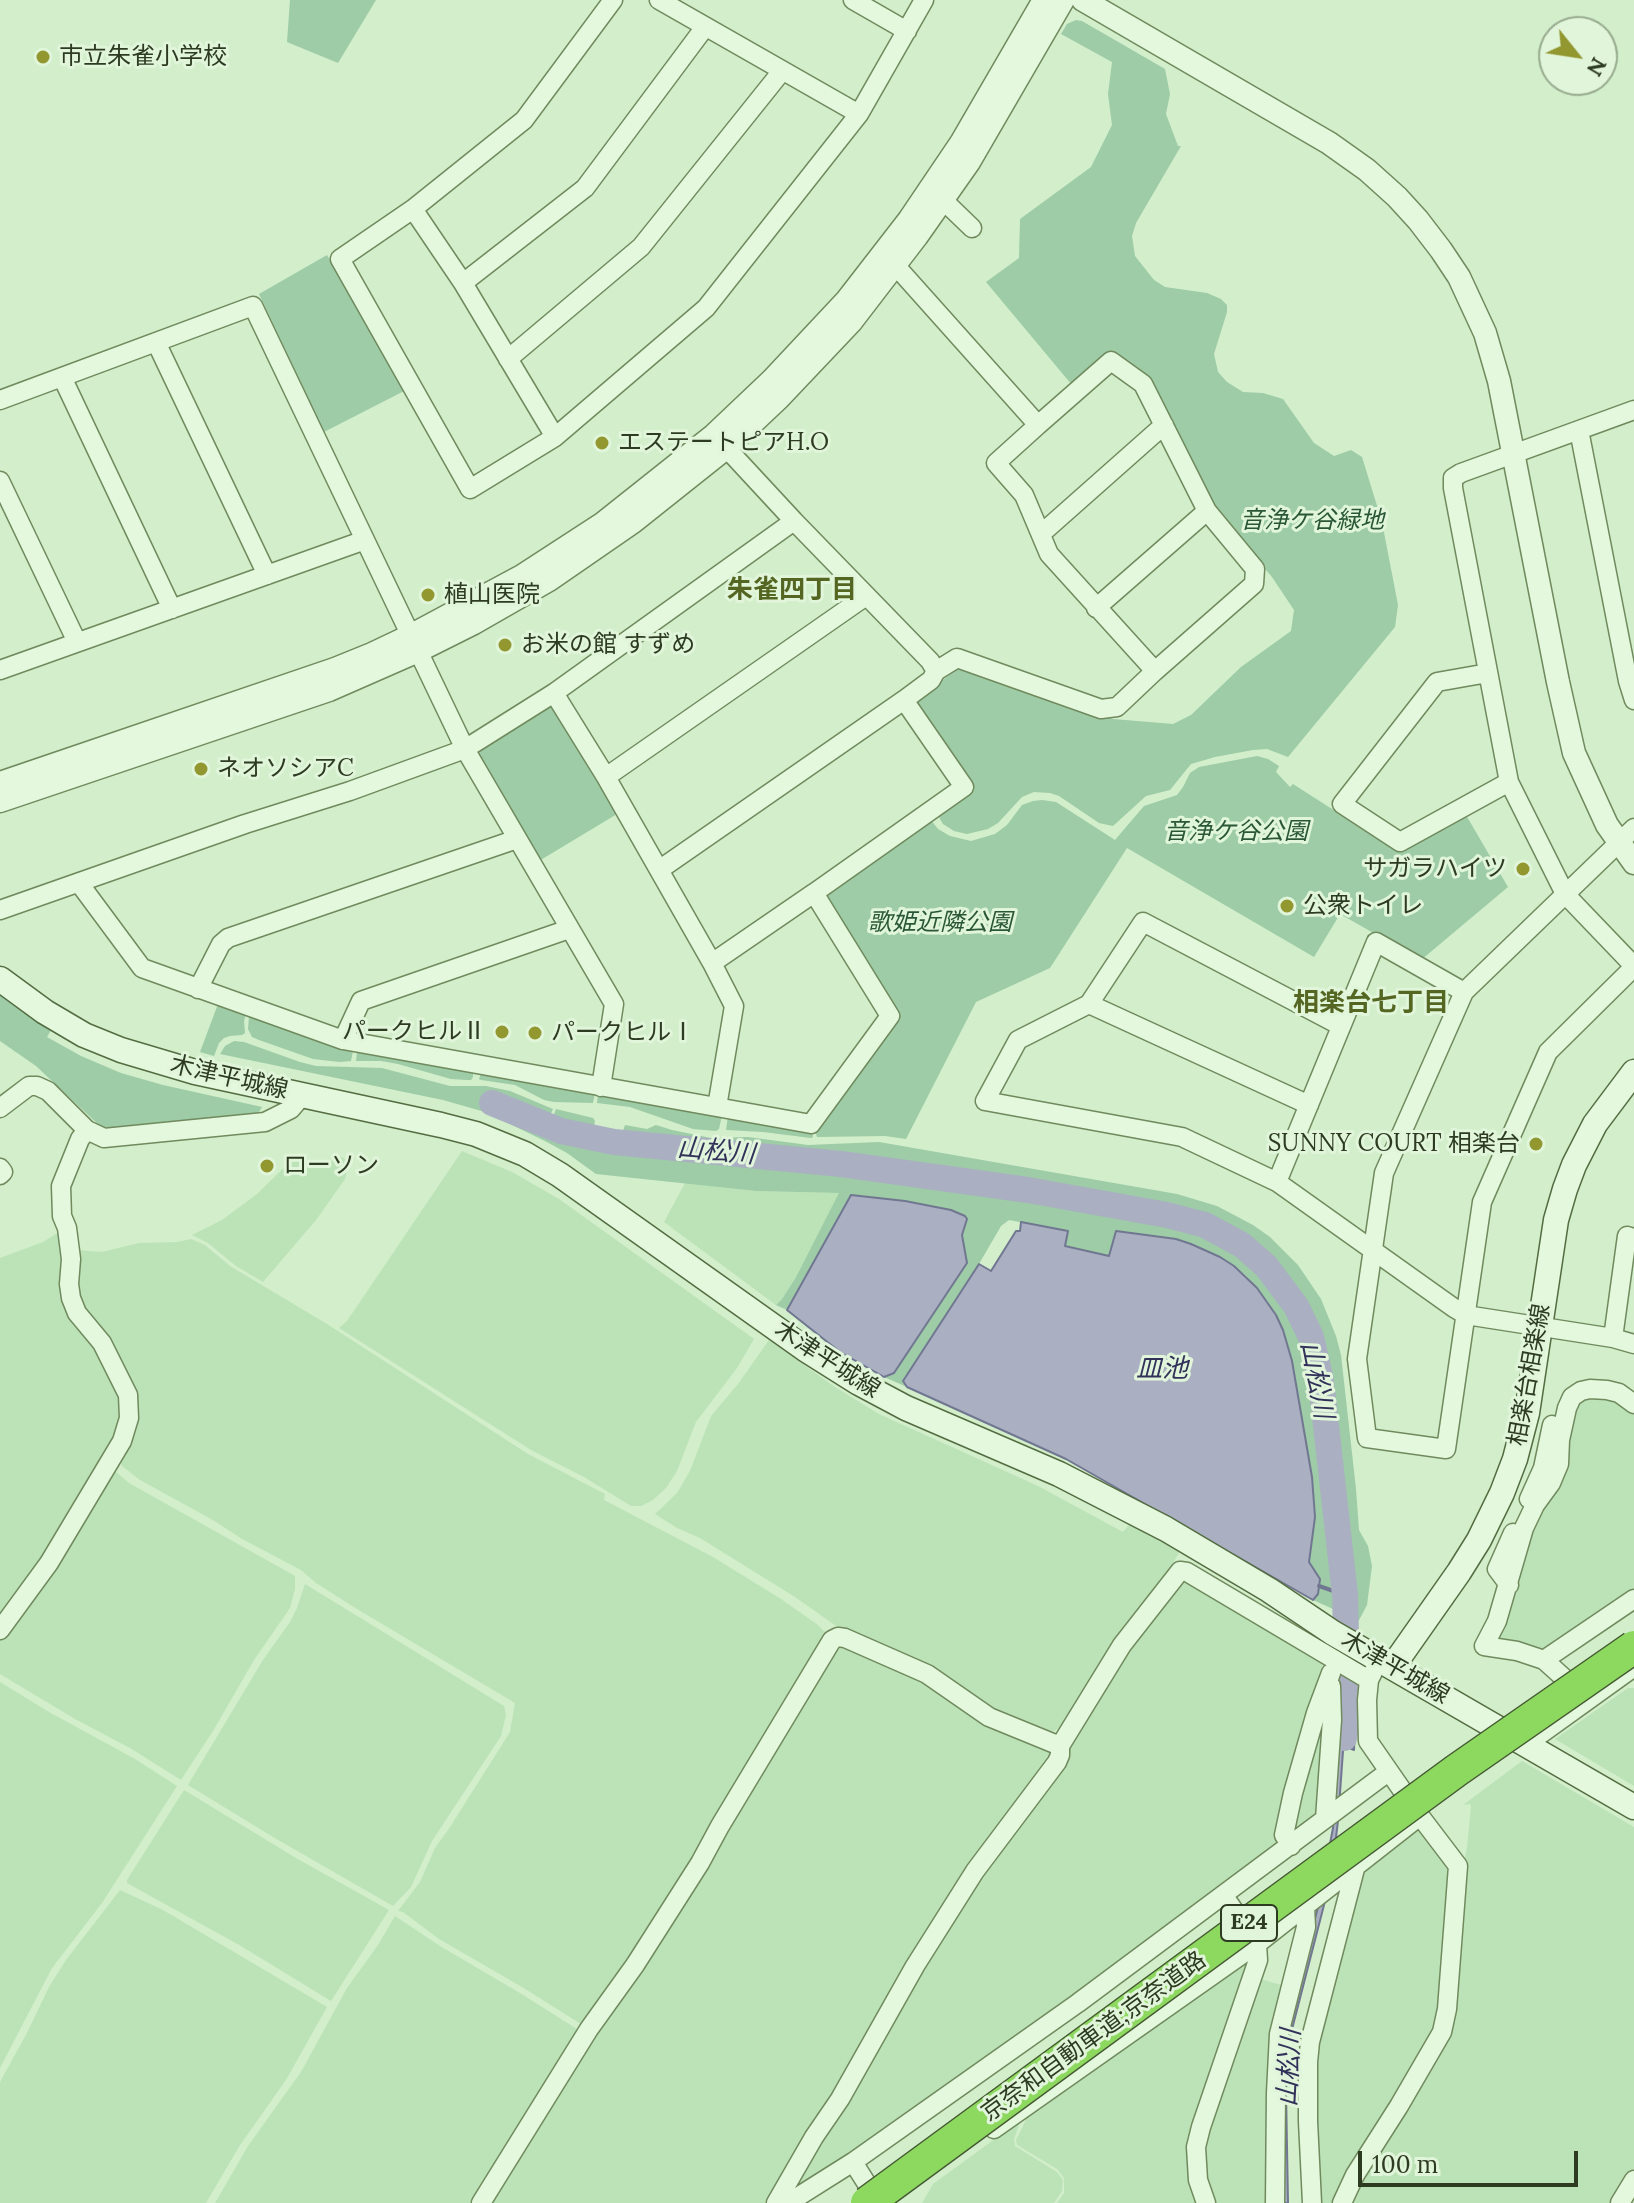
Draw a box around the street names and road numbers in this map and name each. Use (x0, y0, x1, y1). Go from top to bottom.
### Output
street label: 木津平城線 (167, 1050, 291, 1106)
street label: 相楽台相楽線 (1503, 1302, 1557, 1448)
street label: 木津平城線 (769, 1315, 885, 1405)
street label: 木津平城線 (1336, 1626, 1454, 1710)
road number: E24 (1221, 1905, 1277, 1941)
street label: 京奈和自動車道;京奈道路 (976, 1946, 1212, 2128)

